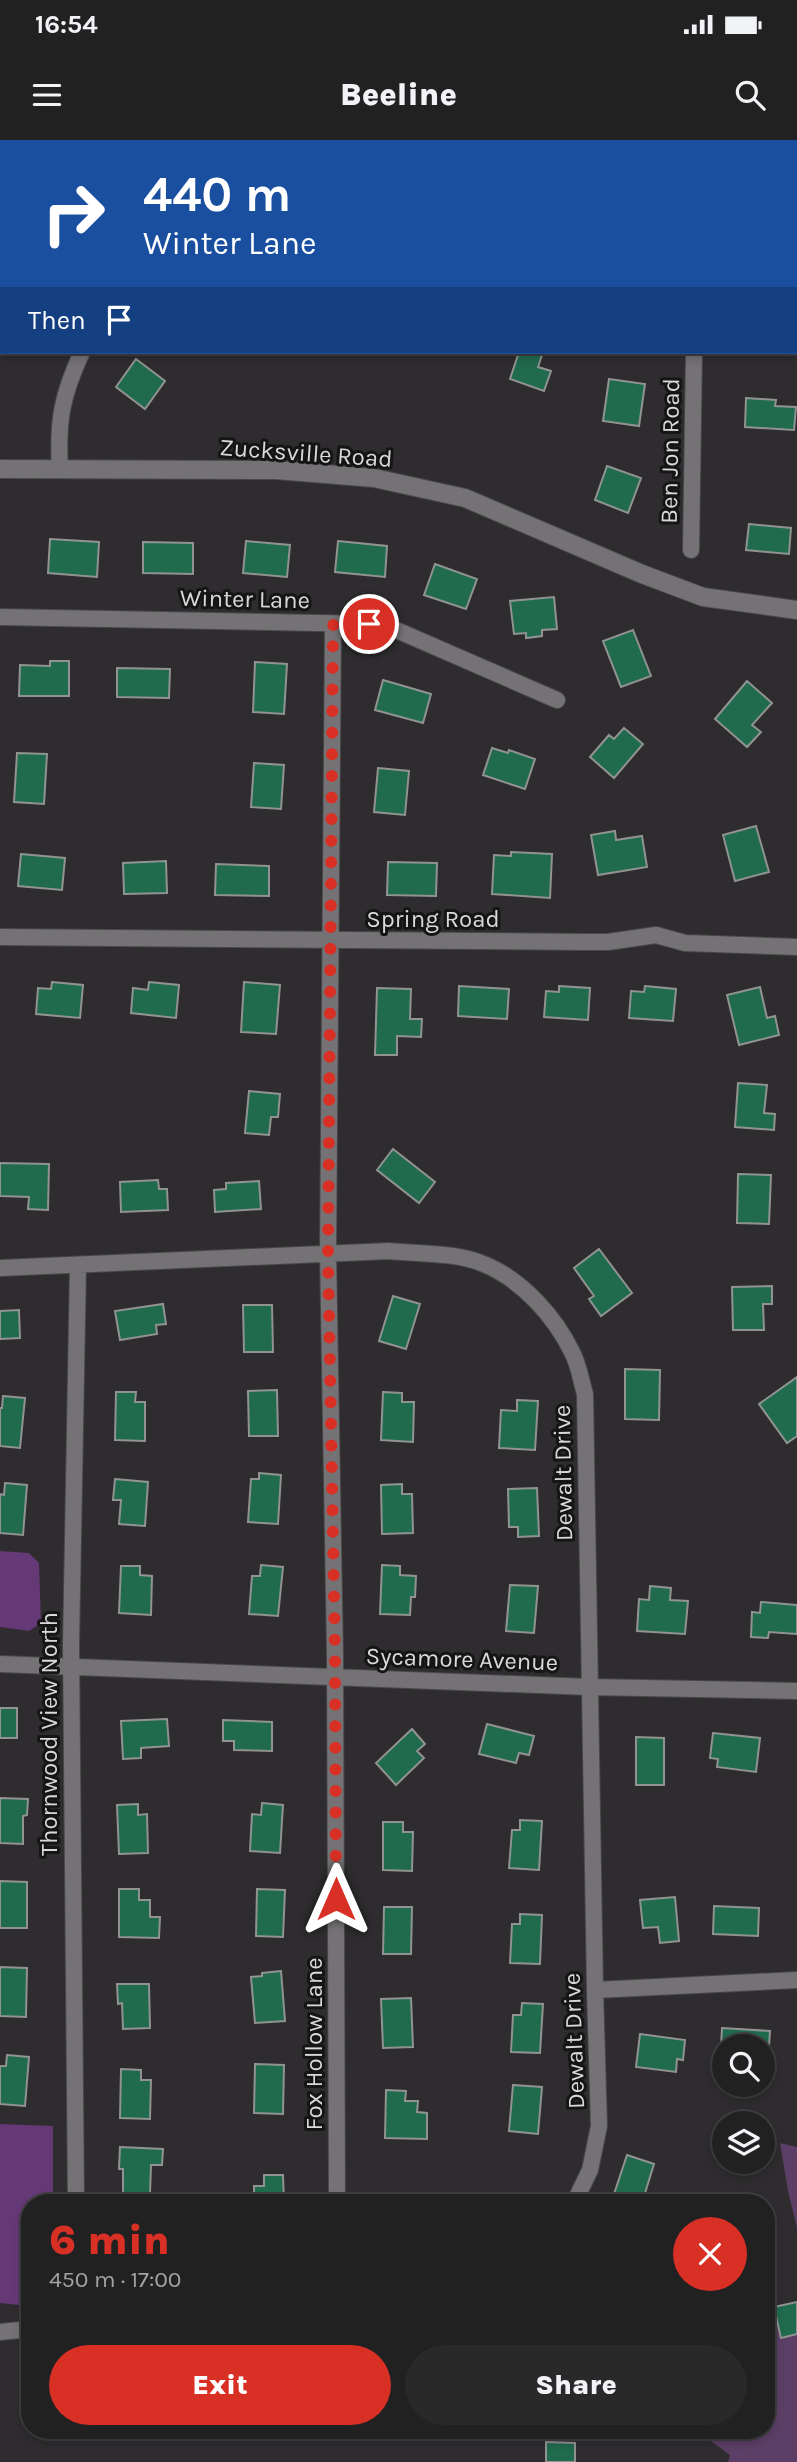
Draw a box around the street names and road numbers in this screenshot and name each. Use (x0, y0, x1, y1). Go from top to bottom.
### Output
street label: Ben Jon Road (655, 378, 685, 524)
street label: Zucksville Road (219, 433, 393, 473)
street label: Winter Lane (180, 584, 310, 614)
street label: Spring Road (366, 905, 500, 933)
street label: Dewalt Drive (548, 1405, 578, 1541)
street label: Thornwood View North (35, 1612, 63, 1856)
street label: Sycamore Avenue (365, 1642, 559, 1676)
street label: Fox Hollow Lane (300, 1957, 328, 2131)
street label: Dewalt Drive (558, 1972, 590, 2110)

